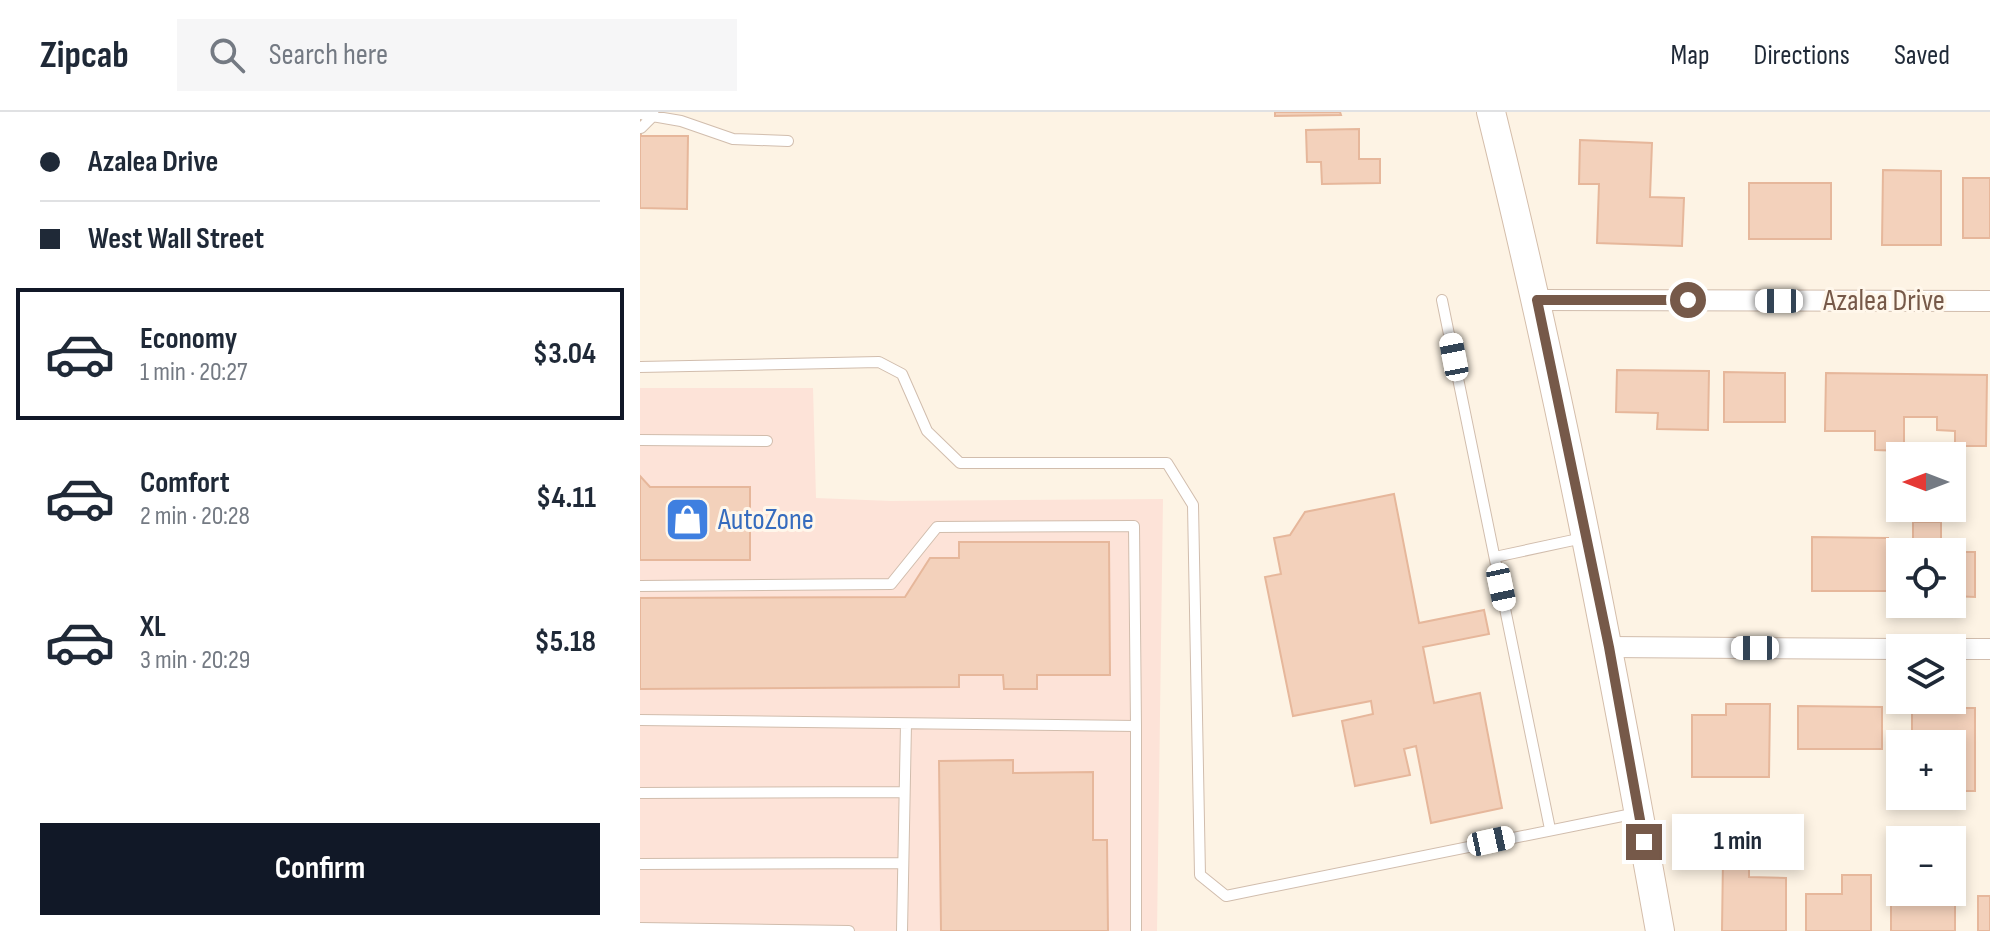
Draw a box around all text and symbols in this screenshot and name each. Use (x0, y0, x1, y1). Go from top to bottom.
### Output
search box (177, 19, 737, 91)
text: Zipcab (40, 33, 129, 78)
icon: search (205, 33, 249, 77)
text: Search here (269, 37, 388, 73)
text: Map (1671, 39, 1710, 72)
text: Directions (1754, 39, 1850, 72)
text: Saved (1894, 39, 1950, 72)
text: Azalea Drive (88, 144, 218, 180)
text: West Wall Street (88, 221, 264, 257)
route start (1670, 282, 1706, 318)
street label: Azalea Drive (1822, 283, 1945, 319)
car (1755, 289, 1803, 313)
icon: car (44, 318, 116, 390)
text: Economy (140, 321, 237, 357)
car (1438, 331, 1470, 383)
text: $3.04 (533, 336, 596, 372)
text: 1 min · 20:27 (140, 357, 247, 388)
north arrow (1886, 442, 1966, 522)
map controls (1886, 442, 1966, 906)
icon: car (44, 462, 116, 534)
text: Comfort (140, 465, 230, 501)
text: $4.11 (536, 480, 596, 516)
shop icon: AutoZone (663, 496, 711, 544)
text: 2 min · 20:28 (140, 501, 250, 532)
place label: AutoZone (717, 502, 814, 538)
button: locate (1886, 538, 1966, 618)
car (1484, 561, 1518, 613)
icon: car (44, 606, 116, 678)
text: XL (140, 609, 166, 645)
text: $5.18 (535, 624, 596, 660)
button: layers (1886, 634, 1966, 714)
car (1731, 636, 1779, 660)
text: 3 min · 20:29 (140, 645, 250, 676)
button: + (1886, 730, 1966, 810)
callout: 1 min (1672, 814, 1804, 870)
button: Confirm (40, 823, 600, 915)
car (1465, 824, 1517, 858)
route end (1626, 824, 1662, 860)
text: 1 min (1714, 826, 1762, 857)
button: − (1886, 826, 1966, 906)

